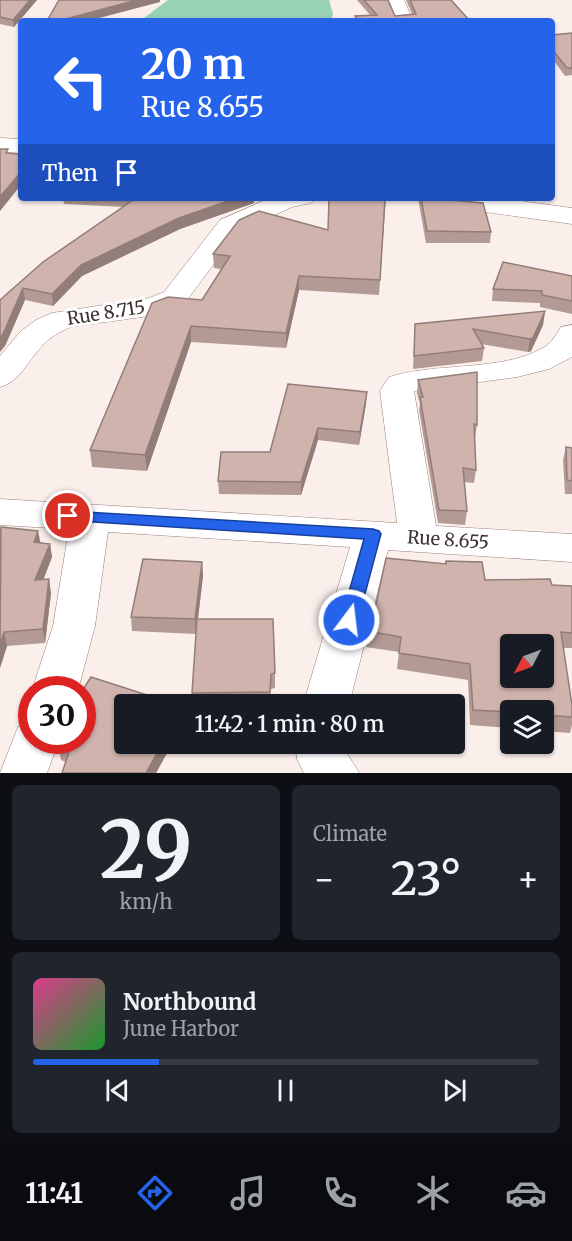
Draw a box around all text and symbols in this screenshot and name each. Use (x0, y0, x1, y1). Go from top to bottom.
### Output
text: 20 m (141, 38, 245, 90)
icon: left (42, 42, 120, 120)
text: Rue 8.655 (141, 90, 264, 124)
icon: arrive (110, 156, 143, 189)
text: Then (42, 159, 98, 187)
street label: Rue 8.715 (65, 295, 147, 330)
pin (42, 490, 93, 541)
icon: arrive (51, 499, 84, 532)
street label: Rue 8.655 (406, 525, 490, 554)
position arrow (317, 588, 381, 652)
north arrow (500, 634, 554, 688)
map controls (500, 634, 554, 754)
speed limit sign: 30 (18, 676, 96, 754)
button: layers (500, 700, 554, 754)
text: 11:42 · 1 min · 80 m (195, 710, 384, 738)
text: 29 (100, 801, 192, 899)
text: Climate (313, 821, 387, 846)
text: 23° (391, 851, 461, 907)
text: − (313, 859, 335, 900)
text: + (517, 859, 539, 900)
text: km/h (120, 889, 172, 914)
text: Northbound (123, 988, 256, 1016)
text: June Harbor (123, 1016, 239, 1041)
icon: previous (101, 1074, 134, 1107)
icon: pause (269, 1074, 302, 1107)
icon: next (438, 1074, 471, 1107)
icon: directions (134, 1172, 176, 1214)
icon: music (227, 1172, 269, 1214)
icon: phone (319, 1172, 361, 1214)
icon: climate (412, 1172, 454, 1214)
icon: car (505, 1172, 547, 1214)
text: 11:41 (25, 1176, 83, 1210)

